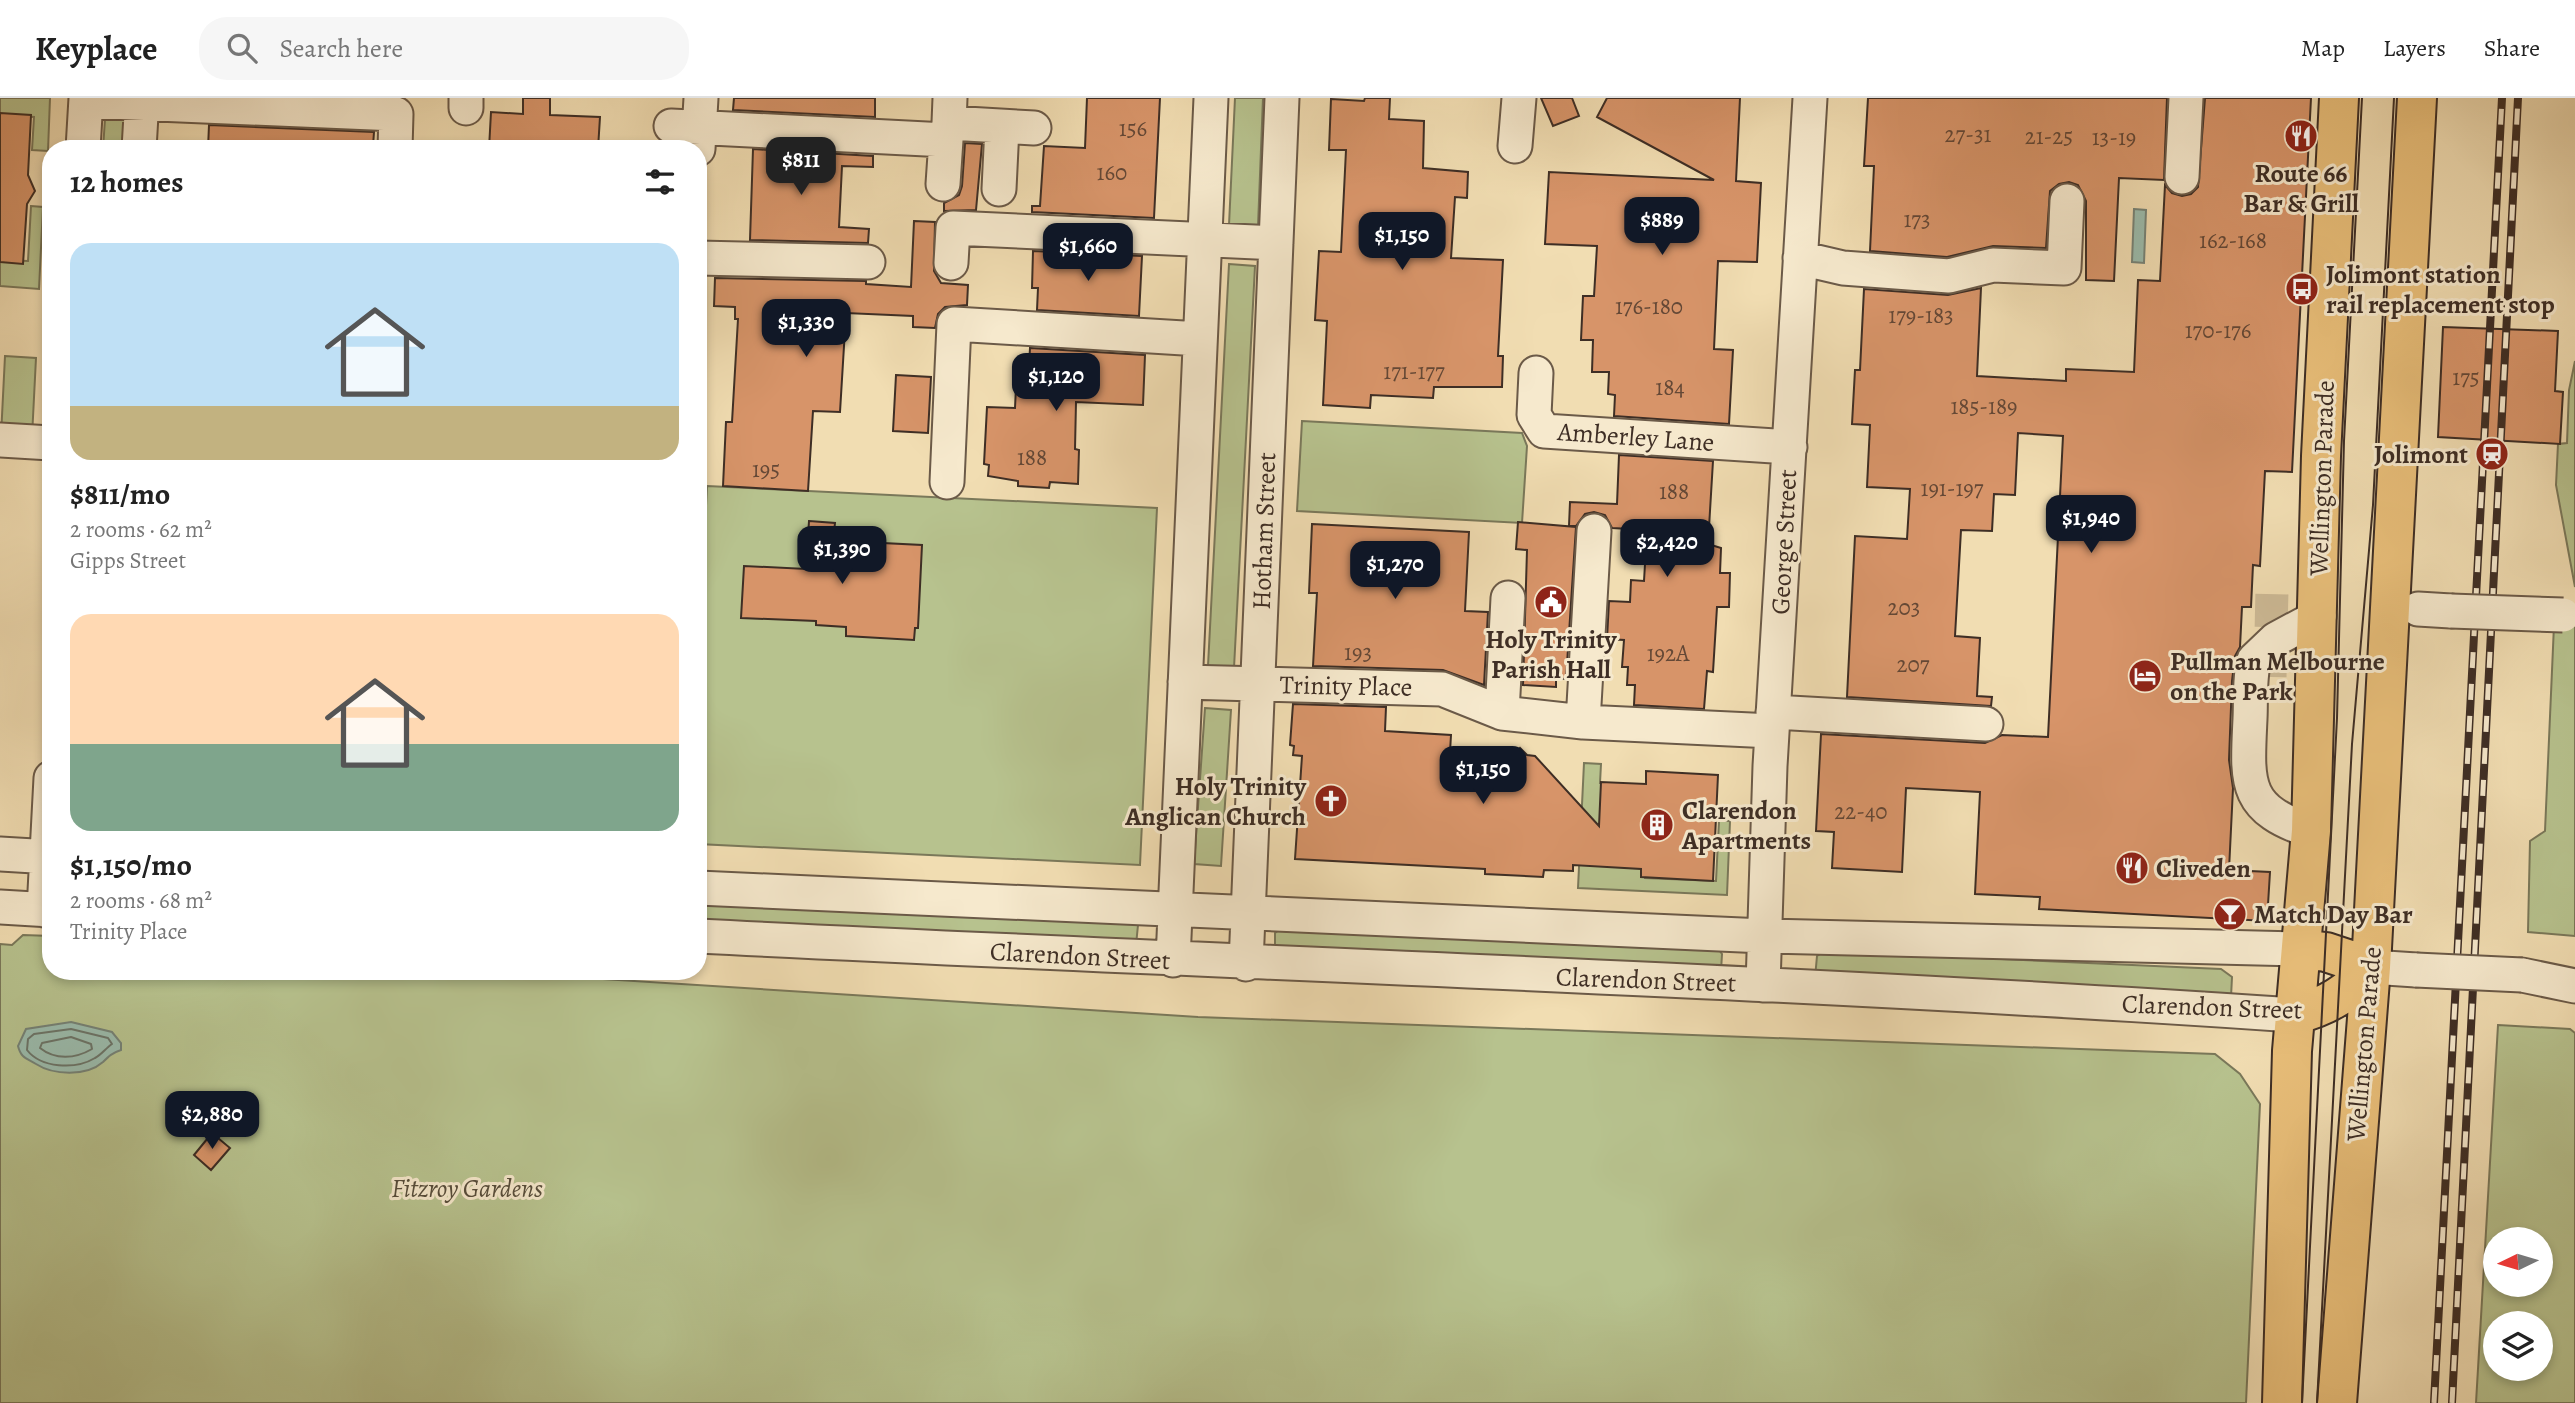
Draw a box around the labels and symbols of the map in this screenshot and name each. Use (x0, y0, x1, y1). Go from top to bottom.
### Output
house number: 156 (1119, 113, 1147, 144)
restaurant icon: Route 66 Bar & Grill (2282, 117, 2320, 155)
house number: 27-31 (1945, 119, 1992, 150)
house number: 21-25 (2025, 121, 2073, 152)
house number: 13-19 (2092, 122, 2136, 153)
pin: $811 (760, 138, 842, 197)
place label: Route 66 Bar & Grill (2243, 156, 2359, 221)
house number: 160 (1097, 157, 1127, 188)
pin: $889 (1621, 198, 1703, 257)
house number: 173 (1903, 204, 1931, 235)
pin: $1,150 (1345, 212, 1459, 272)
pin: $1,660 (1031, 223, 1145, 283)
house number: 162-168 (2199, 225, 2267, 256)
place label: Jolimont station rail replacement stop (2326, 257, 2555, 322)
bus stop icon: Jolimont station rail replacement stop (2283, 270, 2321, 308)
house number: 176-180 (1615, 291, 1683, 322)
pin: $1,330 (749, 300, 863, 359)
house number: 179-183 (1888, 300, 1954, 331)
house number: 170-176 (2185, 315, 2251, 346)
pin: $1,120 (999, 354, 1113, 413)
house number: 171-177 (1383, 356, 1445, 387)
house number: 175 (2452, 362, 2480, 393)
house number: 184 (1655, 372, 1685, 403)
street label: Wellington Parade (2301, 380, 2343, 577)
house number: 185-189 (1950, 391, 2018, 422)
street label: Amberley Lane (1555, 414, 1716, 460)
station icon: Jolimont (2473, 435, 2511, 473)
place label: Jolimont (2374, 437, 2468, 472)
house number: 188 (1017, 442, 1047, 473)
street label: Hotham Street (1244, 451, 1284, 610)
house number: 195 (752, 454, 780, 485)
street label: George Street (1763, 468, 1805, 615)
house number: 191-197 (1921, 473, 1984, 504)
house number: 188 (1659, 476, 1689, 507)
pin: $1,940 (2034, 496, 2148, 555)
pin: $2,420 (1610, 519, 1724, 579)
pin: $1,390 (785, 526, 899, 586)
pin: $1,270 (1338, 542, 1452, 601)
public building icon: Holy Trinity Parish Hall (1532, 583, 1570, 621)
house number: 203 (1888, 592, 1920, 623)
place label: Holy Trinity Parish Hall (1485, 622, 1618, 687)
house number: 193 (1344, 637, 1372, 668)
house number: 192A (1647, 638, 1690, 669)
place label: Pullman Melbourne on the Park (2170, 644, 2385, 709)
house number: 207 (1897, 649, 1930, 680)
hotel icon: Pullman Melbourne on the Park (2126, 657, 2164, 695)
street label: Trinity Place (1279, 667, 1413, 705)
pin: $1,150 (1426, 746, 1540, 806)
place label: Holy Trinity Anglican Church (1124, 769, 1307, 834)
church icon: Holy Trinity Anglican Church (1312, 782, 1350, 820)
place label: Clarendon Apartments (1681, 793, 1811, 858)
house number: 22-40 (1834, 796, 1888, 827)
building icon: Clarendon Apartments (1638, 806, 1676, 844)
restaurant icon: Cliveden (2113, 849, 2151, 887)
place label: Cliveden (2156, 851, 2251, 886)
bar icon: Match Day Bar (2211, 895, 2249, 933)
place label: Match Day Bar (2254, 897, 2413, 932)
street label: Clarendon Street (989, 934, 1171, 978)
street label: Wellington Parade (2338, 945, 2390, 1144)
street label: Clarendon Street (1555, 959, 1737, 1001)
street label: Clarendon Street (2121, 986, 2303, 1028)
pin: $2,880 (155, 1091, 269, 1151)
park label: Fitzroy Gardens (391, 1171, 543, 1206)
north arrow (2483, 1227, 2553, 1297)

